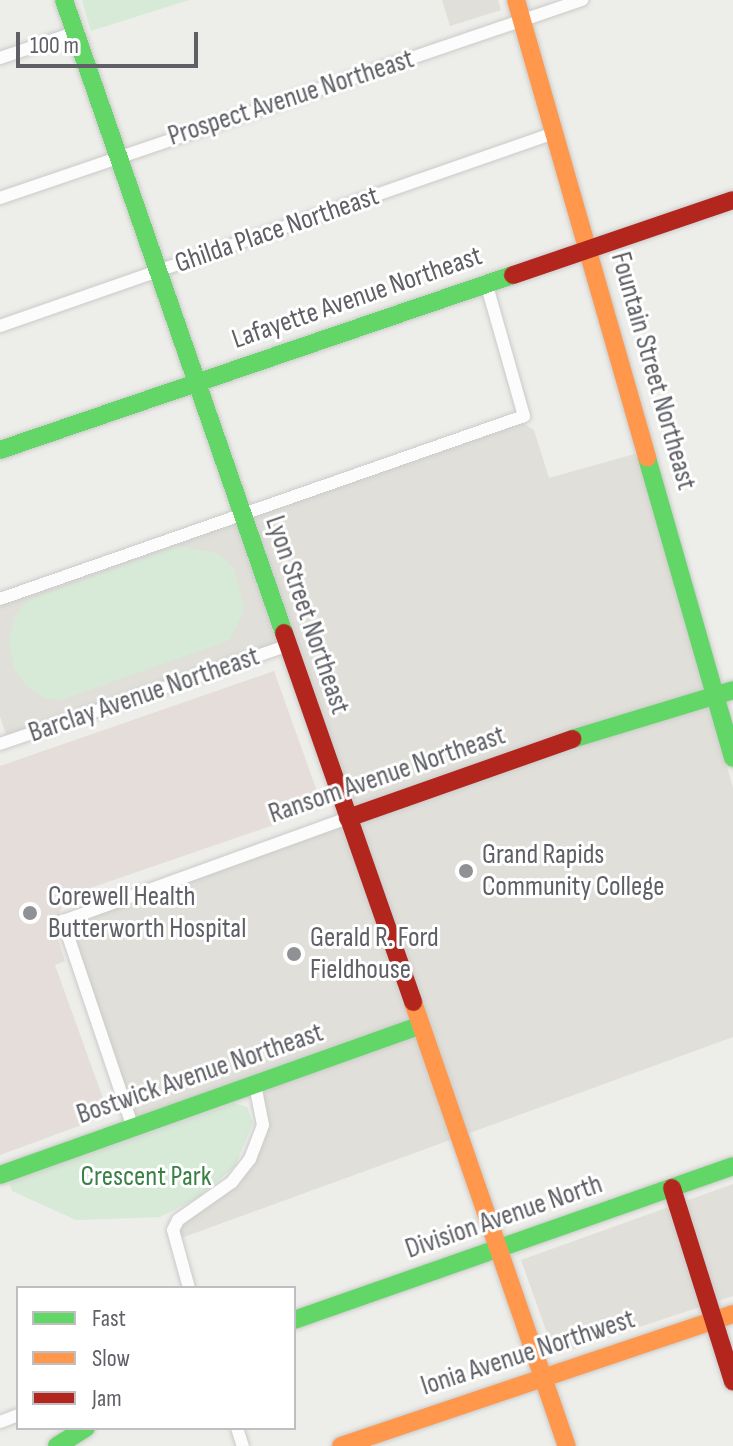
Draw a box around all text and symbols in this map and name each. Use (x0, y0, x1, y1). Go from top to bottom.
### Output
scale bar (20, 16, 202, 66)
text: 100 m (30, 31, 79, 60)
street label: Prospect Avenue Northeast (164, 42, 418, 154)
street label: Ghilda Place Northeast (171, 179, 383, 281)
street label: Lafayette Avenue Northeast (228, 239, 486, 357)
street label: Fountain Street Northeast (603, 248, 703, 494)
street label: Lyon Street Northeast (257, 512, 357, 718)
street label: Barclay Avenue Northeast (24, 640, 264, 750)
street label: Ransom Avenue Northeast (264, 719, 510, 831)
place label: Grand Rapids Community College (482, 838, 665, 904)
marker: Grand Rapids Community College (457, 862, 475, 880)
place label: Corewell Health Butterworth Hospital (48, 880, 246, 946)
marker: Corewell Health Butterworth Hospital (19, 902, 41, 924)
place label: Gerald R. Ford Fieldhouse (310, 921, 439, 987)
marker: Gerald R. Ford Fieldhouse (285, 945, 303, 963)
street label: Bostwick Avenue Northeast (72, 1016, 328, 1132)
park label: Crescent Park (81, 1160, 211, 1194)
street label: Division Avenue North (401, 1168, 607, 1266)
legend (16, 1286, 296, 1430)
street label: Ionia Avenue Northwest (417, 1303, 639, 1403)
text: Fast (92, 1304, 126, 1333)
text: Slow (92, 1344, 130, 1373)
text: Jam (92, 1384, 122, 1413)

